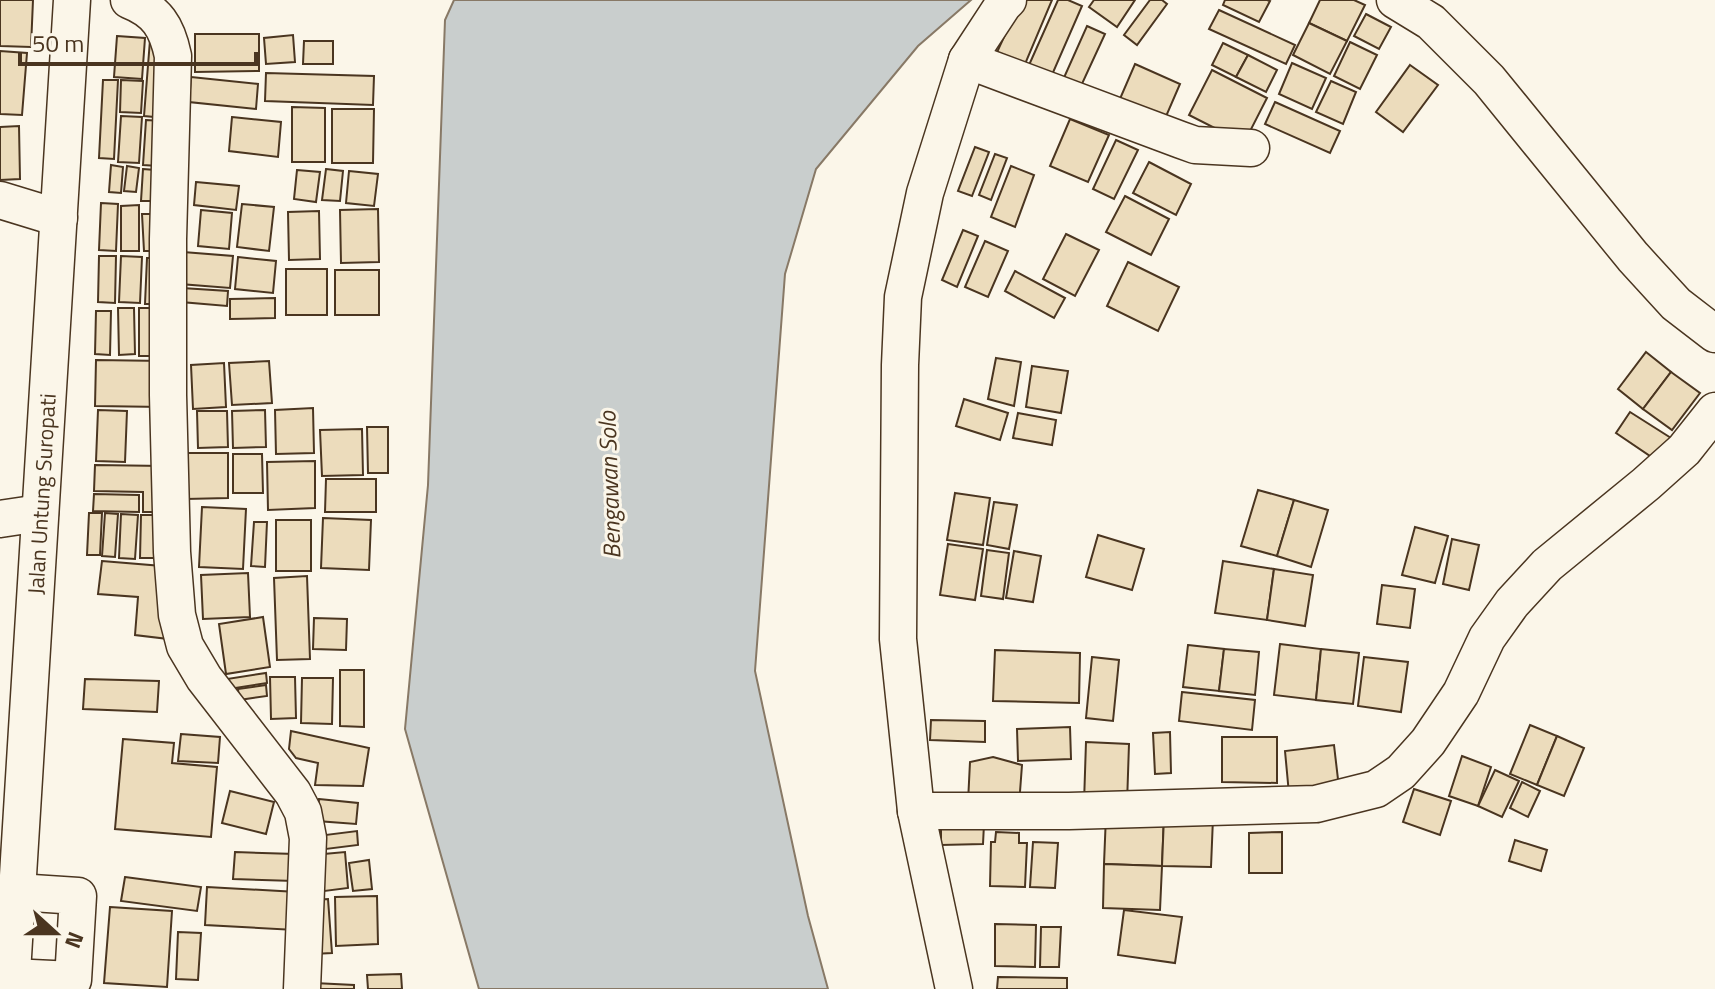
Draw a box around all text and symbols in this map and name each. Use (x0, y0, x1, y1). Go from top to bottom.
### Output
scale bar (20, 16, 256, 66)
text: 50 m (32, 25, 84, 61)
street label: Jalan Untung Suropati (18, 392, 65, 595)
water label: Bengawan Solo (588, 410, 630, 559)
north arrow (16, 893, 96, 973)
text: N (56, 927, 93, 953)

